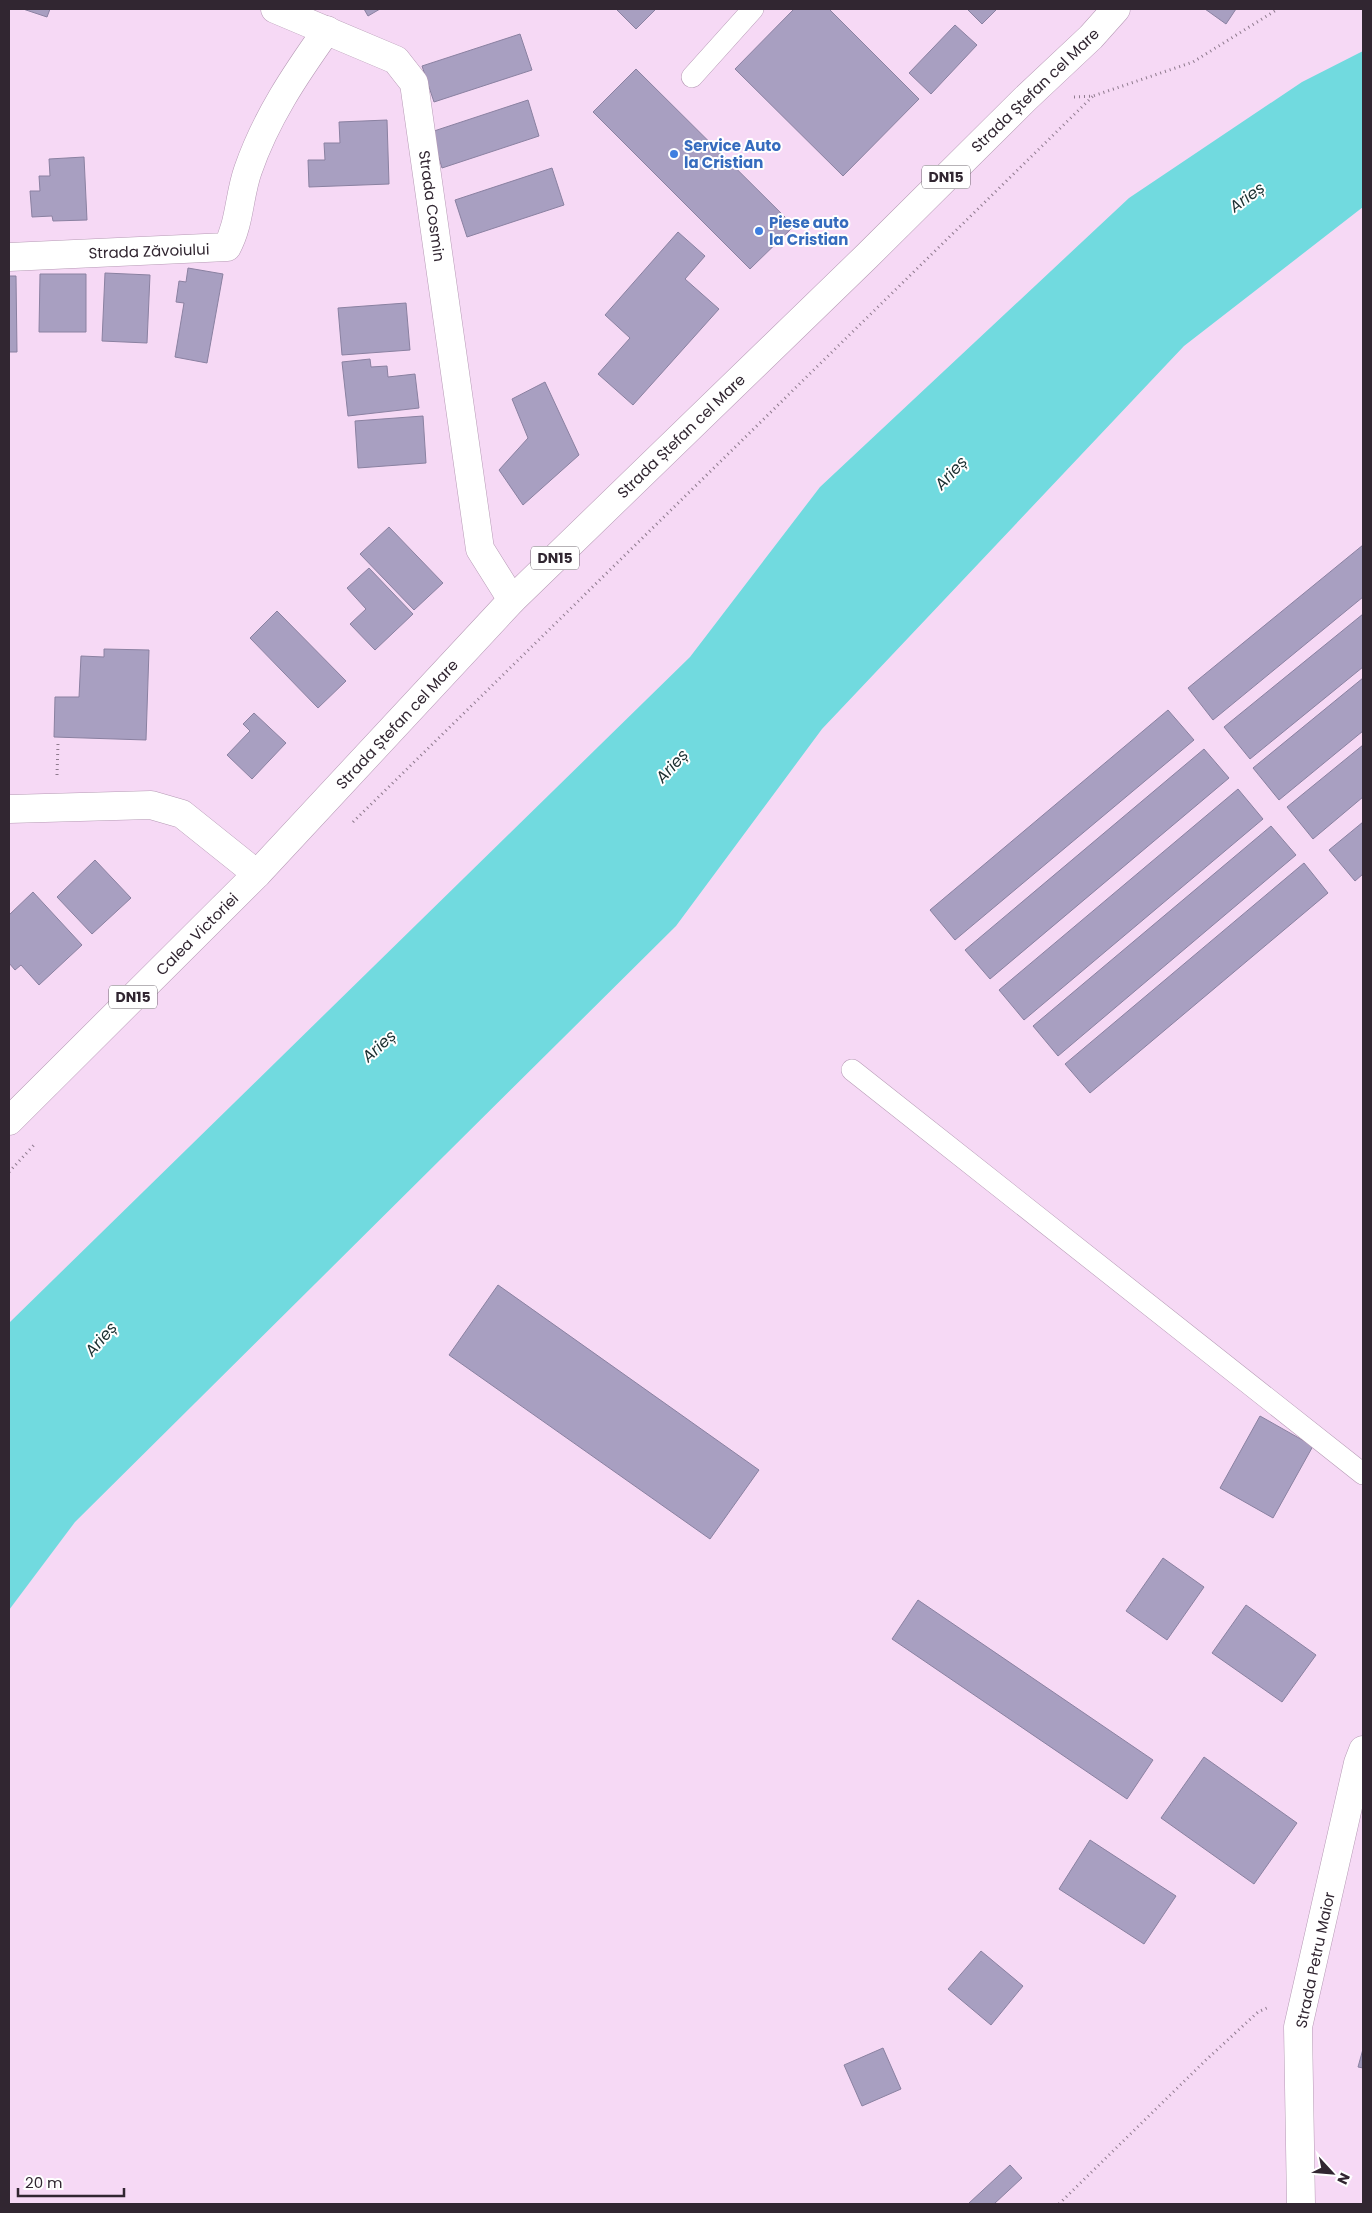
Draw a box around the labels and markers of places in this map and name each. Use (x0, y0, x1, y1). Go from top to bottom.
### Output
place label: Service Auto la Cristian (684, 135, 781, 173)
marker: Service Auto la Cristian (668, 148, 680, 160)
place label: Piese auto la Cristian (769, 212, 849, 250)
marker: Piese auto la Cristian (753, 225, 765, 237)

